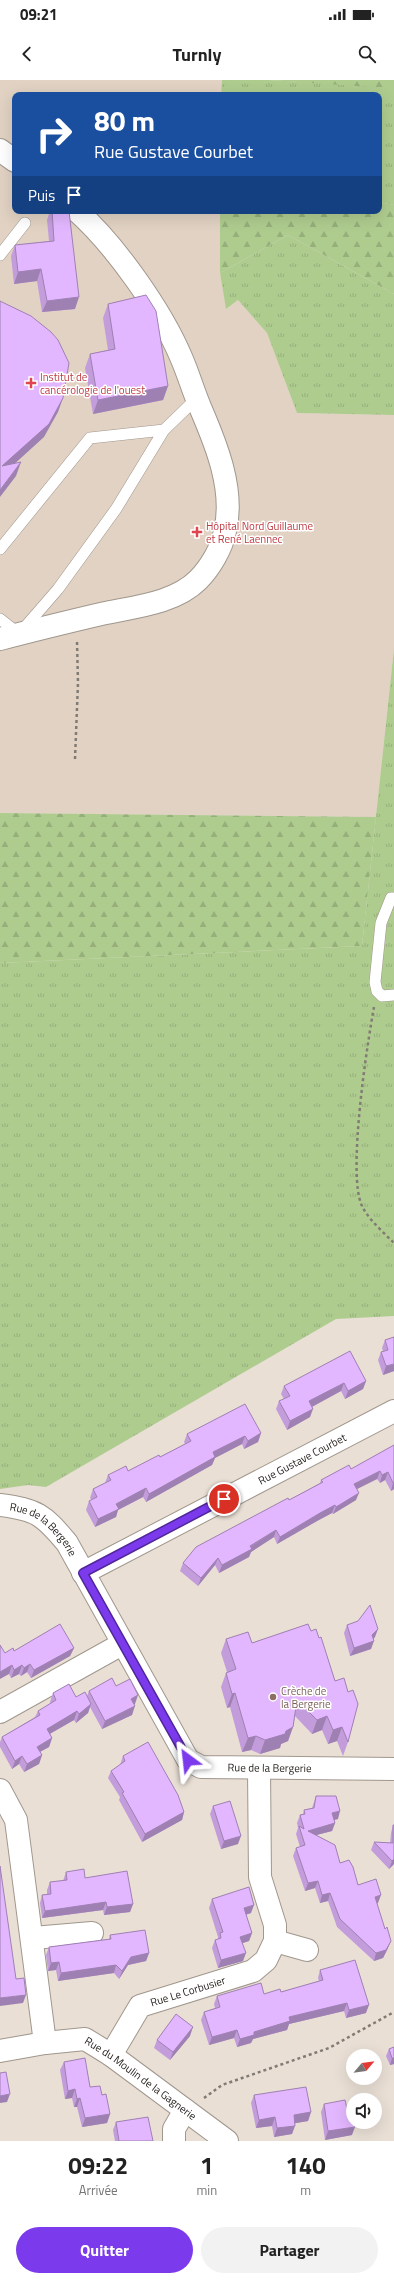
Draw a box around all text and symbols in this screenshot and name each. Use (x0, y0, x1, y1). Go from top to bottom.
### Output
text: 09:21 (20, 3, 57, 26)
text: Turnly (173, 41, 221, 68)
icon: back (16, 43, 38, 65)
icon: search (356, 43, 378, 65)
text: 80 m (94, 99, 155, 142)
icon: right (28, 108, 80, 160)
text: Rue Gustave Courbet (94, 138, 253, 165)
text: Puis (28, 184, 55, 207)
icon: arrive (63, 184, 85, 206)
place label: Institut de cancérologie de l'ouest (40, 369, 145, 398)
marker: Institut de cancérologie de l'ouest (25, 377, 37, 389)
place label: Hôpital Nord Guillaume et René Laennec (206, 518, 313, 547)
marker: Hôpital Nord Guillaume et René Laennec (191, 526, 203, 538)
street label: Rue Gustave Courbet (255, 1429, 349, 1488)
pin (207, 1482, 241, 1516)
icon: arrive (213, 1488, 235, 1510)
street label: Rue de la Bergerie (9, 1499, 81, 1559)
place label: Crèche de la Bergerie (281, 1683, 331, 1712)
marker: Crèche de la Bergerie (268, 1692, 278, 1702)
position arrow (167, 1739, 209, 1781)
street label: Rue de la Bergerie (228, 1759, 312, 1776)
street label: Rue Le Corbusier (148, 1972, 228, 2010)
street label: Rue du Moulin de la Gagnerie (82, 2033, 200, 2124)
north arrow (346, 2049, 382, 2085)
map controls (346, 2049, 382, 2129)
button: sound (346, 2093, 382, 2129)
text: 09:22 (68, 2147, 128, 2183)
text: 1 (200, 2147, 214, 2183)
text: 140 (285, 2147, 326, 2183)
text: Arrivée (79, 2180, 118, 2200)
text: min (196, 2180, 217, 2200)
text: m (300, 2180, 311, 2200)
button: Quitter (16, 2227, 193, 2273)
button: Partager (201, 2227, 378, 2273)

